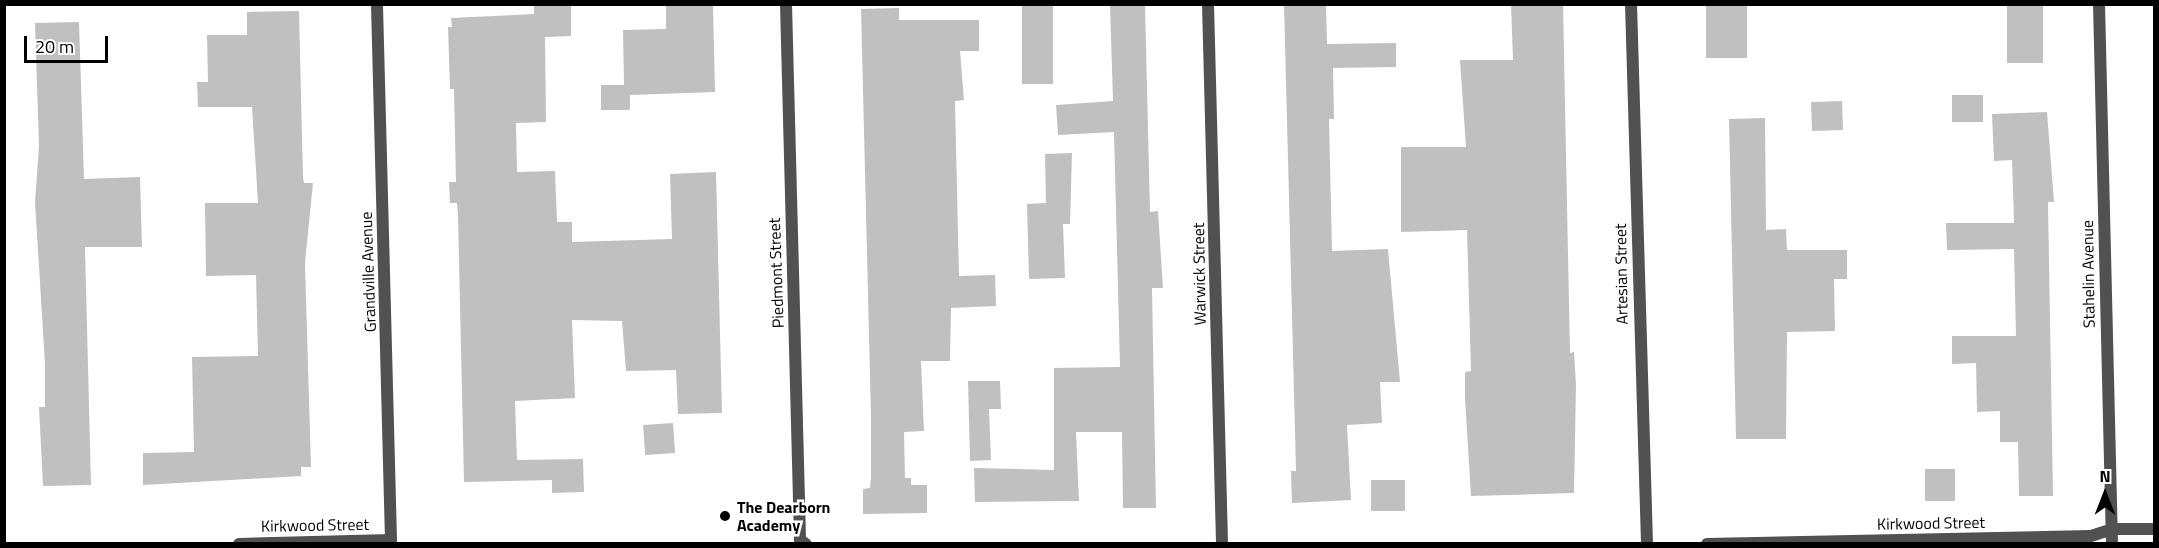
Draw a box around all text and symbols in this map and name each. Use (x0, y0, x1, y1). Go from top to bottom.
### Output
scale bar (27, 24, 111, 62)
text: 20 m (35, 33, 74, 60)
street label: Grandville Avenue (356, 211, 380, 333)
street label: Piedmont Street (764, 218, 788, 328)
street label: Stahelin Avenue (2077, 220, 2099, 328)
street label: Warwick Street (1189, 223, 1209, 325)
street label: Artesian Street (1611, 223, 1631, 325)
north arrow (2075, 464, 2135, 524)
text: N (2099, 464, 2111, 488)
place label: The Dearborn Academy (737, 497, 830, 535)
marker: The Dearborn Academy (718, 509, 732, 523)
street label: Kirkwood Street (1877, 512, 1985, 534)
street label: Kirkwood Street (261, 514, 369, 536)

